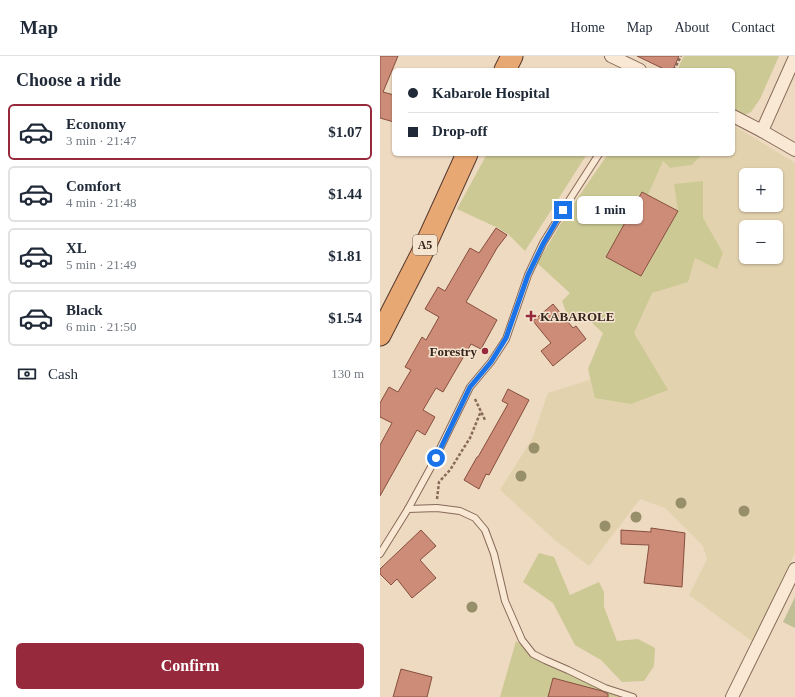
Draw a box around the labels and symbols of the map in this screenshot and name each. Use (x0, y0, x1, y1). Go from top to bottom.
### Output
callout: 1 min (577, 196, 643, 224)
route end (554, 201, 572, 219)
road number: A5 (413, 235, 437, 255)
place label: KABAROLE (540, 309, 614, 324)
marker: KABAROLE (525, 310, 537, 322)
place label: Forestry (430, 344, 477, 359)
marker: Forestry (480, 346, 490, 356)
route start (427, 449, 445, 467)

